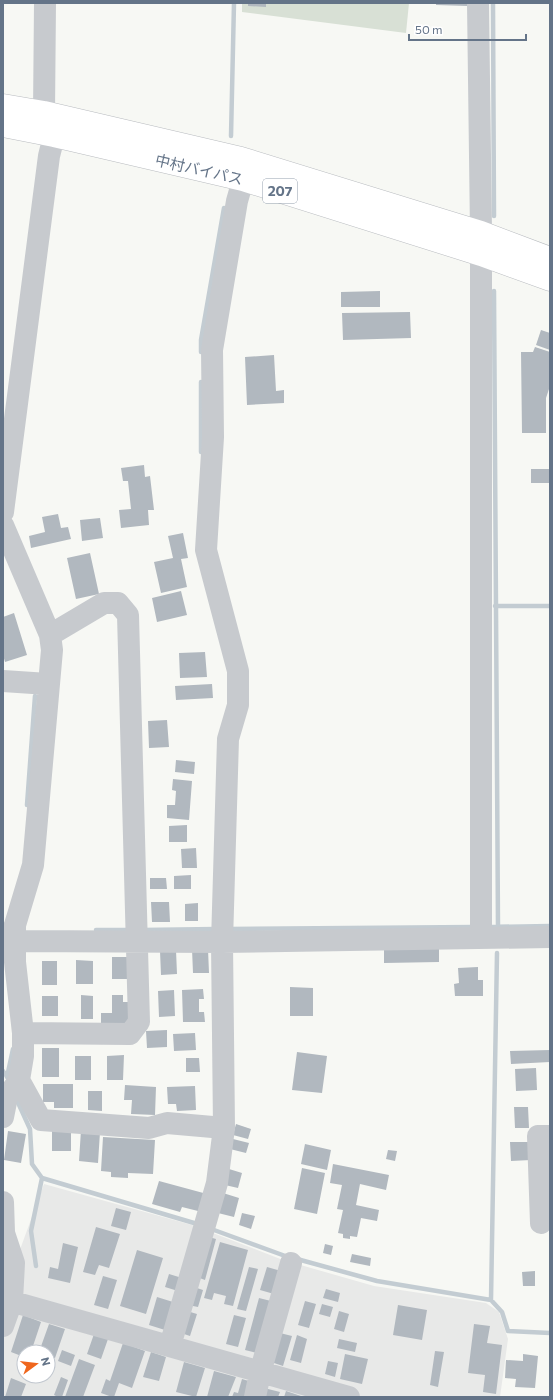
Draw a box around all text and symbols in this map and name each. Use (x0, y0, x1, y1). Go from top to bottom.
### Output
scale bar (409, 16, 526, 42)
text: 50 m (415, 22, 443, 36)
street label: 中村バイパス (153, 150, 245, 188)
road number: 207 (263, 179, 297, 203)
north arrow (16, 1344, 56, 1384)
text: N (39, 1356, 53, 1367)

